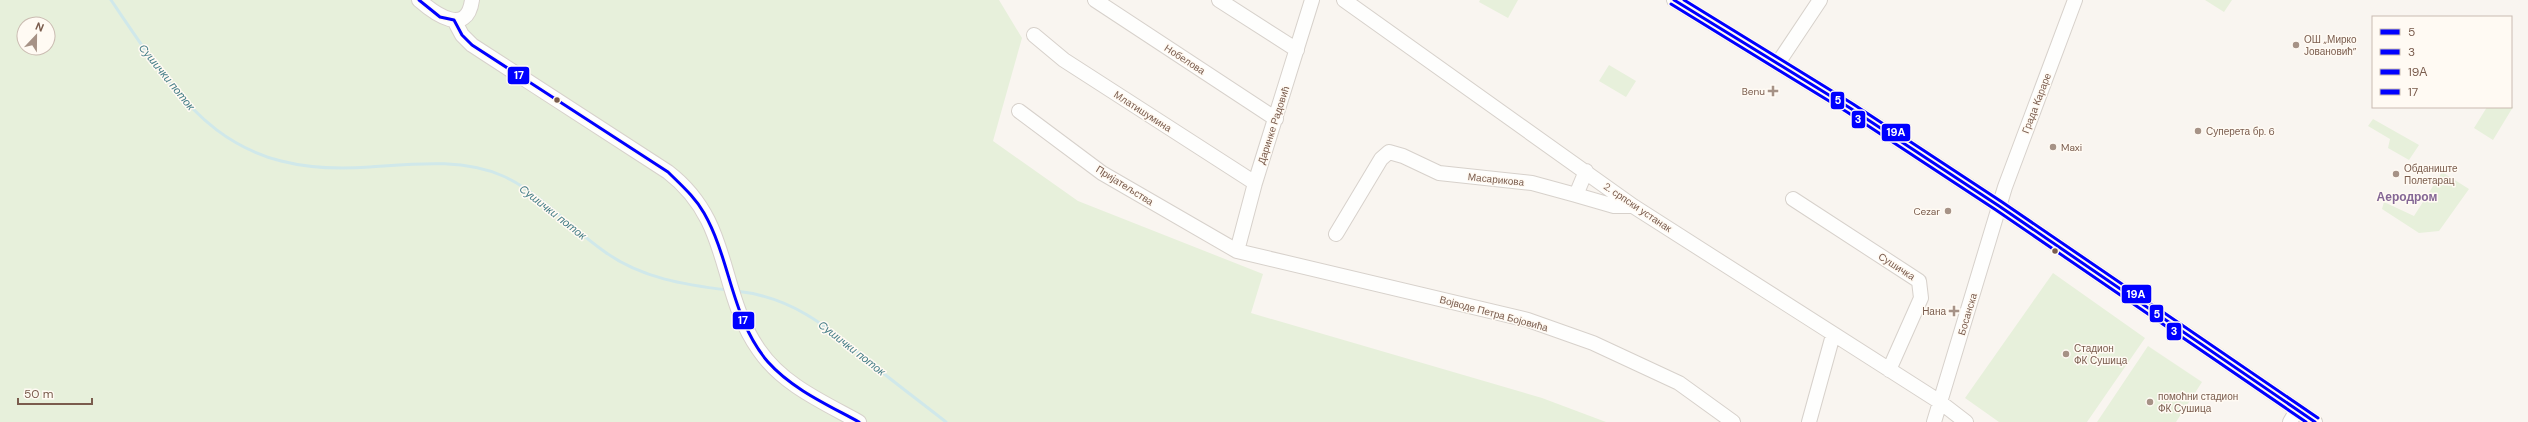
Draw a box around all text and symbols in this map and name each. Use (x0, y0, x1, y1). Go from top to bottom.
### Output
north arrow (16, 16, 56, 56)
legend (2372, 16, 2512, 108)
text: N (33, 19, 46, 35)
text: 5 (2408, 24, 2415, 40)
place label: ОШ „Мирко Јовановић” (2304, 33, 2357, 58)
marker: ОШ „Мирко Јовановић” (2291, 40, 2301, 50)
water label: Сушички поток (136, 41, 198, 114)
street label: Нобелова (1162, 41, 1208, 78)
text: 3 (2408, 44, 2415, 60)
text: 19А (2408, 64, 2427, 80)
line badge: 17 (507, 66, 530, 85)
text: 17 (514, 68, 524, 82)
street label: Града Караре (2019, 71, 2054, 135)
street label: Даринке Радовић (1255, 84, 1292, 166)
text: 17 (2408, 84, 2418, 100)
place label: Benu (1742, 85, 1765, 98)
marker: Benu (1768, 86, 1778, 96)
street label: Млатишумина (1111, 88, 1174, 135)
line badge: 5 (1830, 91, 1845, 110)
text: 5 (1835, 93, 1842, 107)
unlabelled marker (552, 95, 562, 105)
line badge: 3 (1851, 110, 1866, 129)
text: 3 (1855, 112, 1861, 126)
line badge: 19А (1881, 123, 1911, 142)
text: 19А (1887, 125, 1906, 139)
place label: Суперета бр. 6 (2206, 125, 2275, 138)
marker: Суперета бр. 6 (2193, 126, 2203, 136)
place label: Maxi (2061, 141, 2082, 154)
marker: Maxi (2048, 142, 2058, 152)
place label: Обданиште Полетарац (2404, 162, 2458, 187)
street label: Пријатељства (1094, 163, 1156, 208)
marker: Обданиште Полетарац (2391, 169, 2401, 179)
street label: Масарикова (1467, 170, 1525, 189)
street label: 2. српски устанак (1601, 180, 1675, 235)
water label: Сушички поток (517, 181, 590, 243)
district label: Аеродром (2377, 189, 2438, 205)
place label: Cezar (1913, 205, 1940, 218)
marker: Cezar (1943, 206, 1953, 216)
unlabelled marker (2050, 246, 2060, 256)
street label: Сушичка (1876, 250, 1918, 283)
line badge: 19А (2121, 284, 2152, 304)
text: 19А (2127, 287, 2146, 301)
street label: Босанска (1955, 291, 1980, 337)
street label: Војводе Петра Бојовића (1438, 293, 1550, 334)
line badge: 5 (2149, 304, 2164, 323)
place label: Нана (1922, 305, 1946, 318)
marker: Нана (1949, 306, 1959, 316)
text: 5 (2154, 307, 2161, 321)
line badge: 17 (732, 311, 755, 330)
text: 17 (738, 313, 748, 327)
water label: Сушички поток (816, 317, 889, 379)
line badge: 3 (2166, 322, 2182, 341)
text: 3 (2171, 324, 2177, 338)
place label: Стадион ФК Сушица (2074, 342, 2128, 367)
marker: Стадион ФК Сушица (2061, 349, 2071, 359)
scale bar (18, 380, 92, 406)
text: 50 m (24, 386, 53, 402)
place label: помоћни стадион ФК Сушица (2158, 390, 2238, 415)
marker: помоћни стадион ФК Сушица (2145, 397, 2155, 407)

